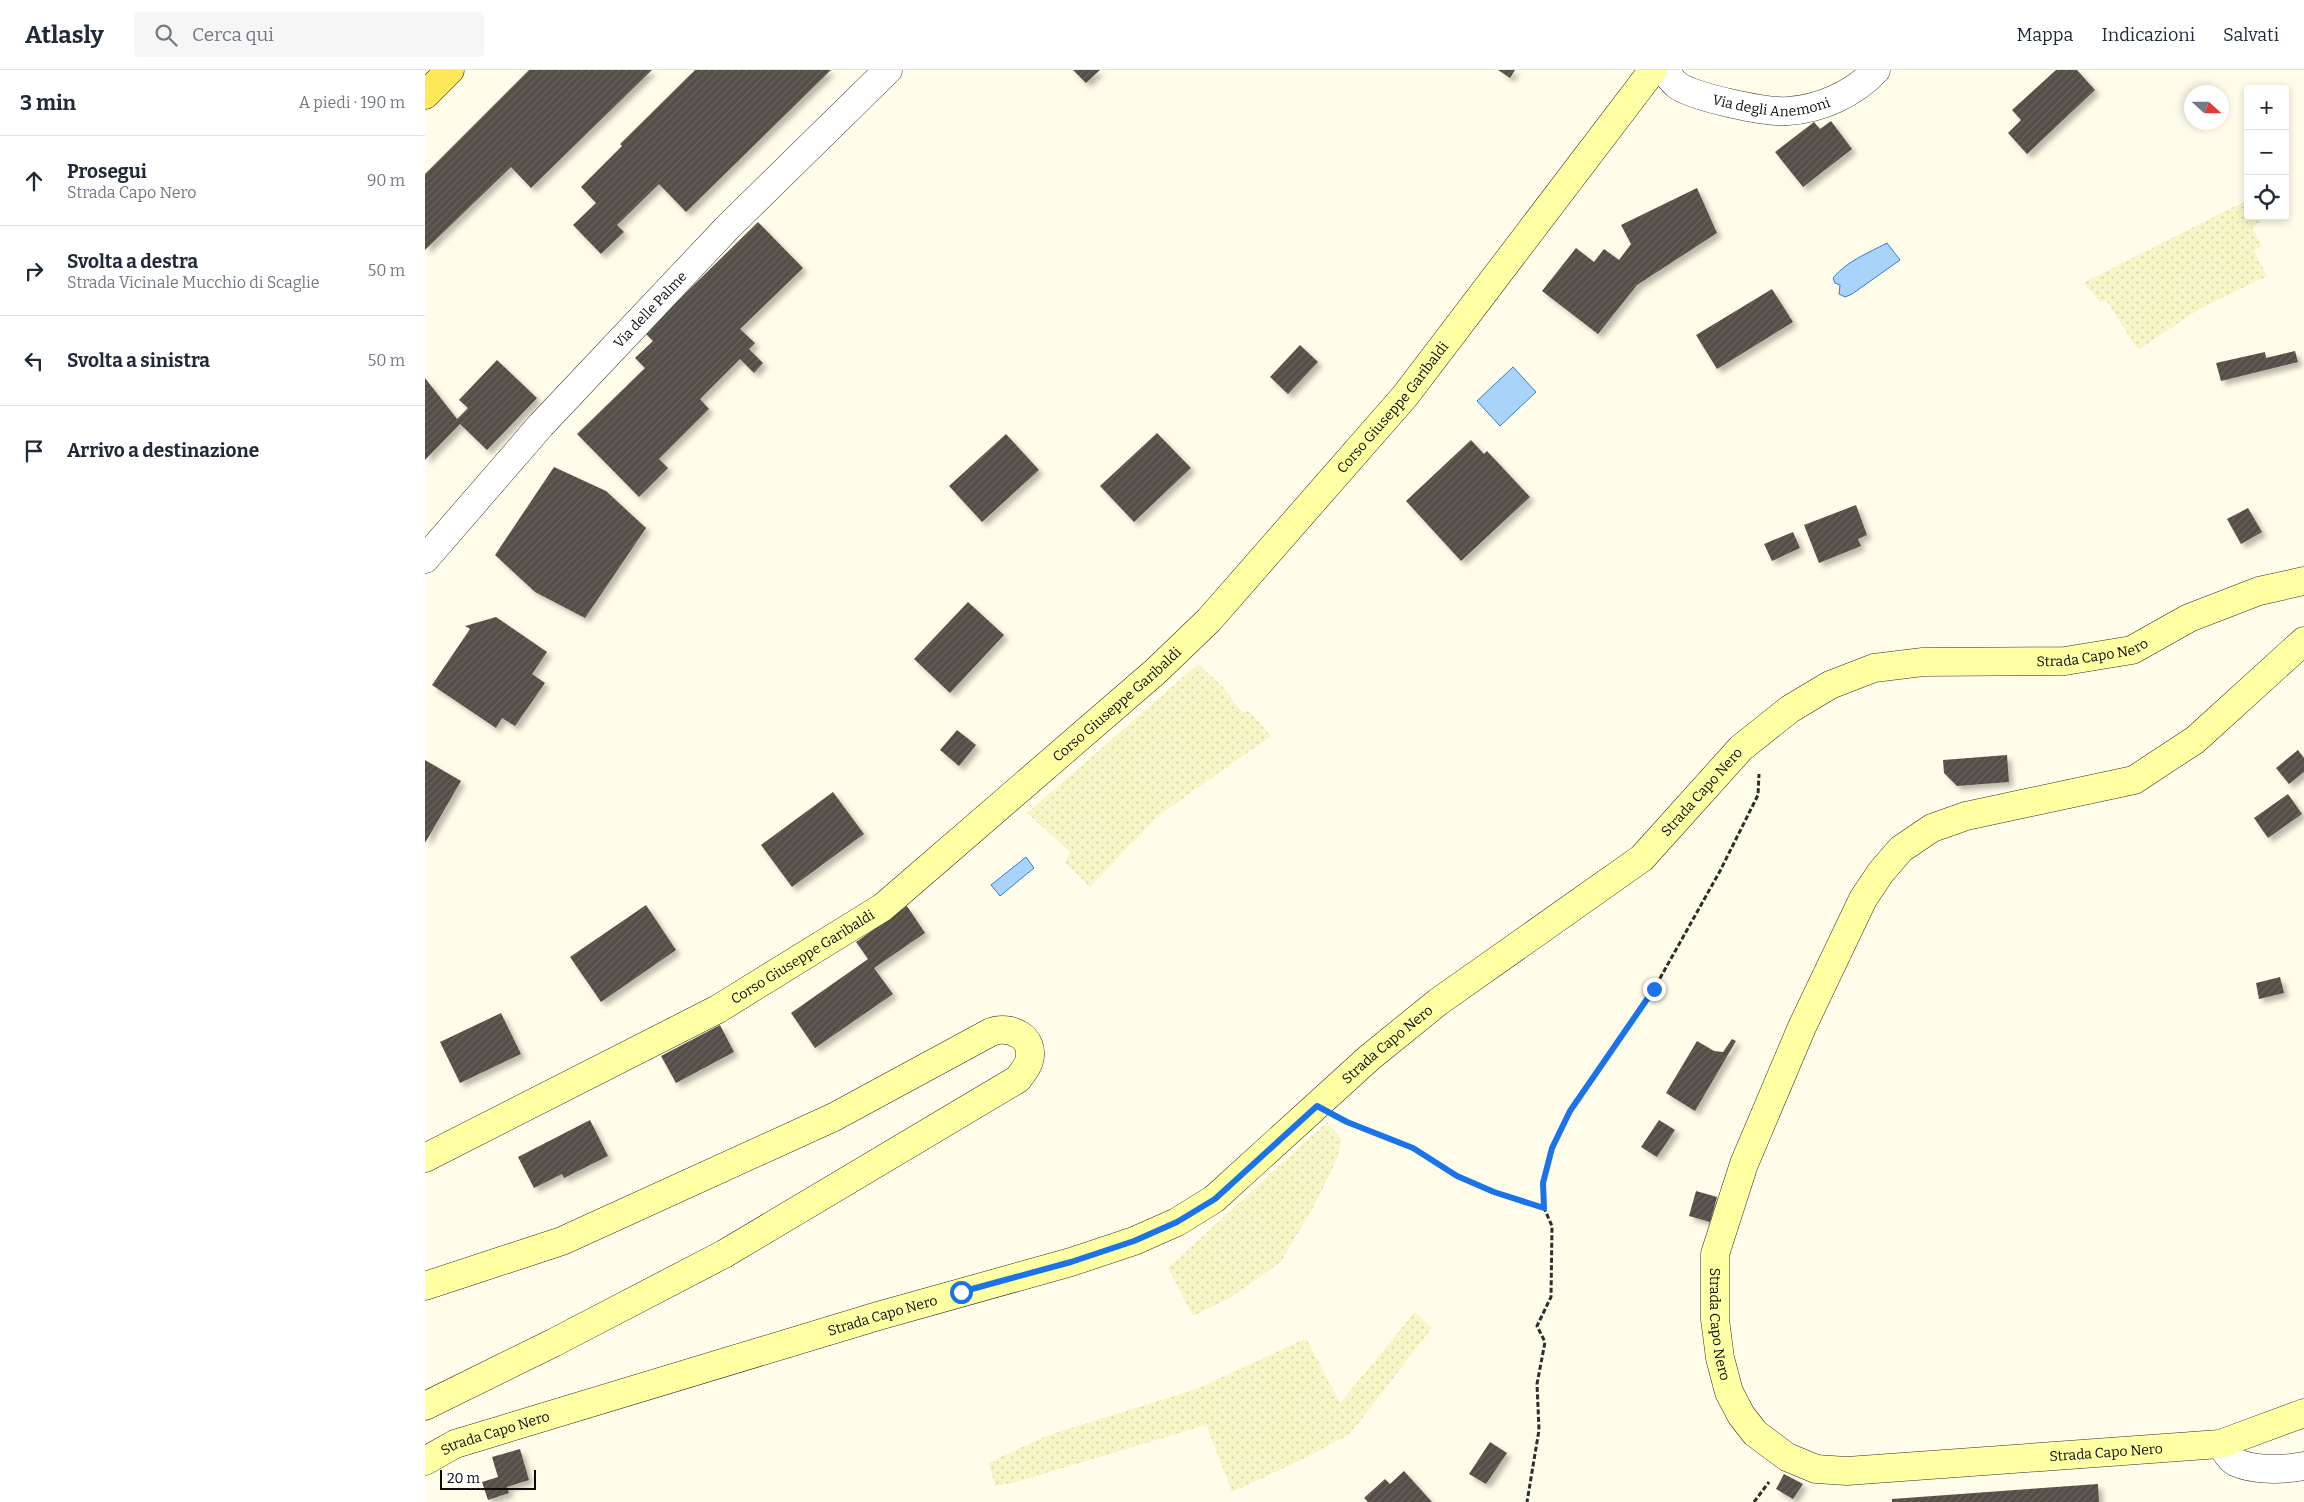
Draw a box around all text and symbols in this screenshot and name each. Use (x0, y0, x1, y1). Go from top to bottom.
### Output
search box (134, 12, 484, 57)
text: Atlasly (25, 21, 104, 49)
icon: search (152, 21, 180, 49)
text: Cerca qui (192, 23, 274, 46)
text: Mappa (2017, 24, 2073, 46)
text: Indicazioni (2101, 24, 2195, 46)
text: Salvati (2223, 24, 2279, 46)
north arrow (2184, 85, 2229, 130)
map controls (2244, 85, 2289, 220)
button: + (2244, 85, 2289, 130)
text: 3 min (20, 90, 76, 116)
street label: Via degli Anemoni (1711, 91, 1832, 120)
text: A piedi · 190 m (299, 93, 405, 112)
button: − (2244, 130, 2289, 175)
text: Prosegui (67, 160, 147, 183)
icon: ahead (20, 167, 48, 195)
text: 90 m (367, 171, 405, 190)
button: locate (2244, 175, 2289, 220)
text: Strada Capo Nero (67, 183, 196, 202)
text: Svolta a destra (67, 250, 198, 273)
icon: right (20, 257, 48, 285)
text: 50 m (368, 261, 405, 280)
street label: Via delle Palme (610, 268, 690, 351)
text: Strada Vicinale Mucchio di Scaglie (67, 273, 320, 292)
street label: Corso Giuseppe Garibaldi (1333, 338, 1452, 476)
icon: left (20, 347, 48, 375)
text: Svolta a sinistra (67, 349, 210, 372)
text: 50 m (368, 351, 405, 370)
icon: arrive (20, 437, 48, 465)
text: Arrivo a destinazione (67, 439, 259, 462)
street label: Strada Capo Nero (2036, 634, 2151, 670)
street label: Corso Giuseppe Garibaldi (1049, 643, 1184, 765)
street label: Strada Capo Nero (1657, 744, 1746, 840)
street label: Corso Giuseppe Garibaldi (728, 906, 877, 1008)
route end (1643, 978, 1666, 1001)
street label: Strada Capo Nero (1338, 1001, 1436, 1087)
street label: Strada Capo Nero (1707, 1268, 1734, 1382)
route start (950, 1281, 973, 1304)
street label: Strada Capo Nero (826, 1291, 939, 1339)
street label: Strada Capo Nero (438, 1407, 551, 1459)
street label: Strada Capo Nero (2049, 1440, 2163, 1465)
scale bar (440, 1467, 536, 1490)
text: 20 m (447, 1470, 480, 1487)

